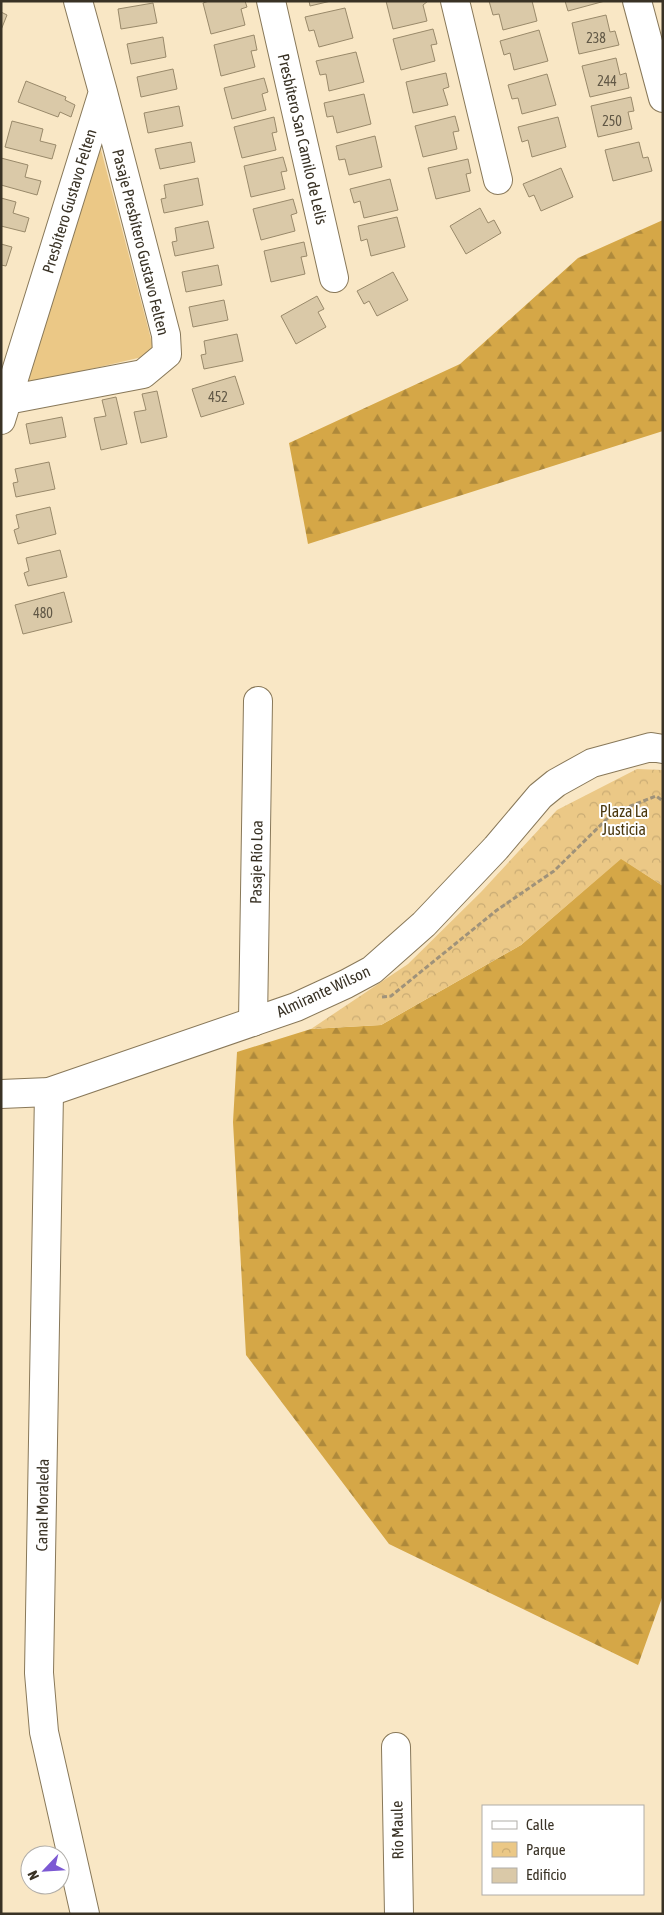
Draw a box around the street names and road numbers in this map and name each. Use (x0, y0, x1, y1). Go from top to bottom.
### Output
street label: Presbítero San Camilo de Lelis (275, 52, 331, 226)
street label: Presbítero Gustavo Felten (38, 127, 100, 275)
street label: Pasaje Presbítero Gustavo Felten (108, 147, 173, 337)
street label: Pasaje Río Loa (246, 820, 267, 904)
street label: Almirante Wilson (273, 961, 373, 1021)
street label: Canal Moraleda (32, 1459, 52, 1551)
street label: Río Maule (387, 1801, 407, 1859)

